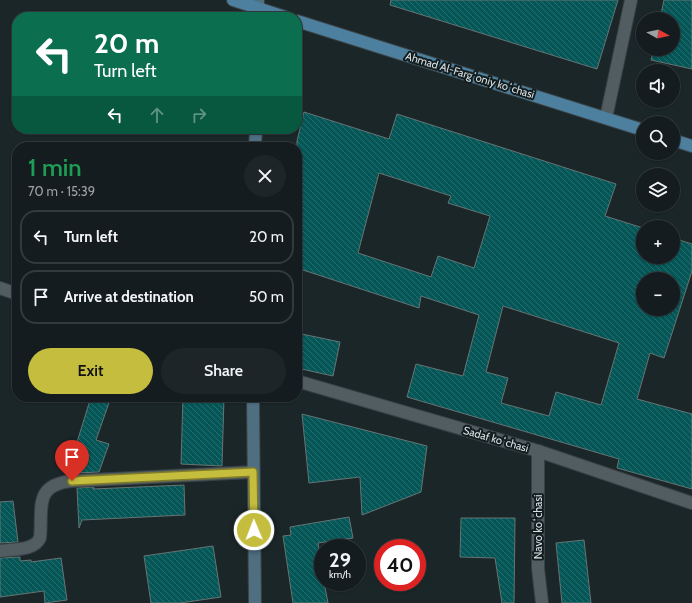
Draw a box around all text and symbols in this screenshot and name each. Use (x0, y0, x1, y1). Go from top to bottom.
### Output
north arrow (636, 12, 680, 56)
map controls (636, 12, 680, 316)
text: 20 m (94, 26, 159, 60)
icon: left (28, 28, 80, 80)
street label: Ahmad Al-Fargʻoniy koʻchasi (404, 49, 536, 101)
text: Turn left (94, 60, 157, 82)
button: sound (636, 64, 680, 108)
icon: left (104, 104, 126, 126)
icon: ahead (146, 104, 168, 126)
icon: right (188, 104, 210, 126)
button: search (636, 116, 680, 160)
text: 1 min (28, 153, 82, 182)
button: close (244, 155, 286, 197)
button: layers (636, 168, 680, 212)
text: 70 m · 15:39 (28, 183, 95, 199)
button: + (636, 220, 680, 264)
icon: left (30, 226, 52, 248)
text: Turn left (64, 228, 118, 246)
text: 20 m (249, 228, 284, 246)
button: − (636, 272, 680, 316)
icon: arrive (30, 286, 52, 308)
text: Arrive at destination (64, 288, 194, 306)
text: 50 m (249, 288, 284, 306)
button: Exit (28, 348, 153, 394)
button: Share (161, 348, 286, 394)
street label: Sadaf koʻchasi (462, 423, 530, 455)
pin (55, 440, 89, 481)
icon: arrive (61, 446, 83, 468)
street label: Navo koʻchasi (531, 495, 545, 559)
position arrow (233, 509, 275, 551)
speed limit sign: 40 (374, 539, 426, 591)
text: 29 (329, 548, 351, 572)
text: km/h (329, 568, 351, 581)

